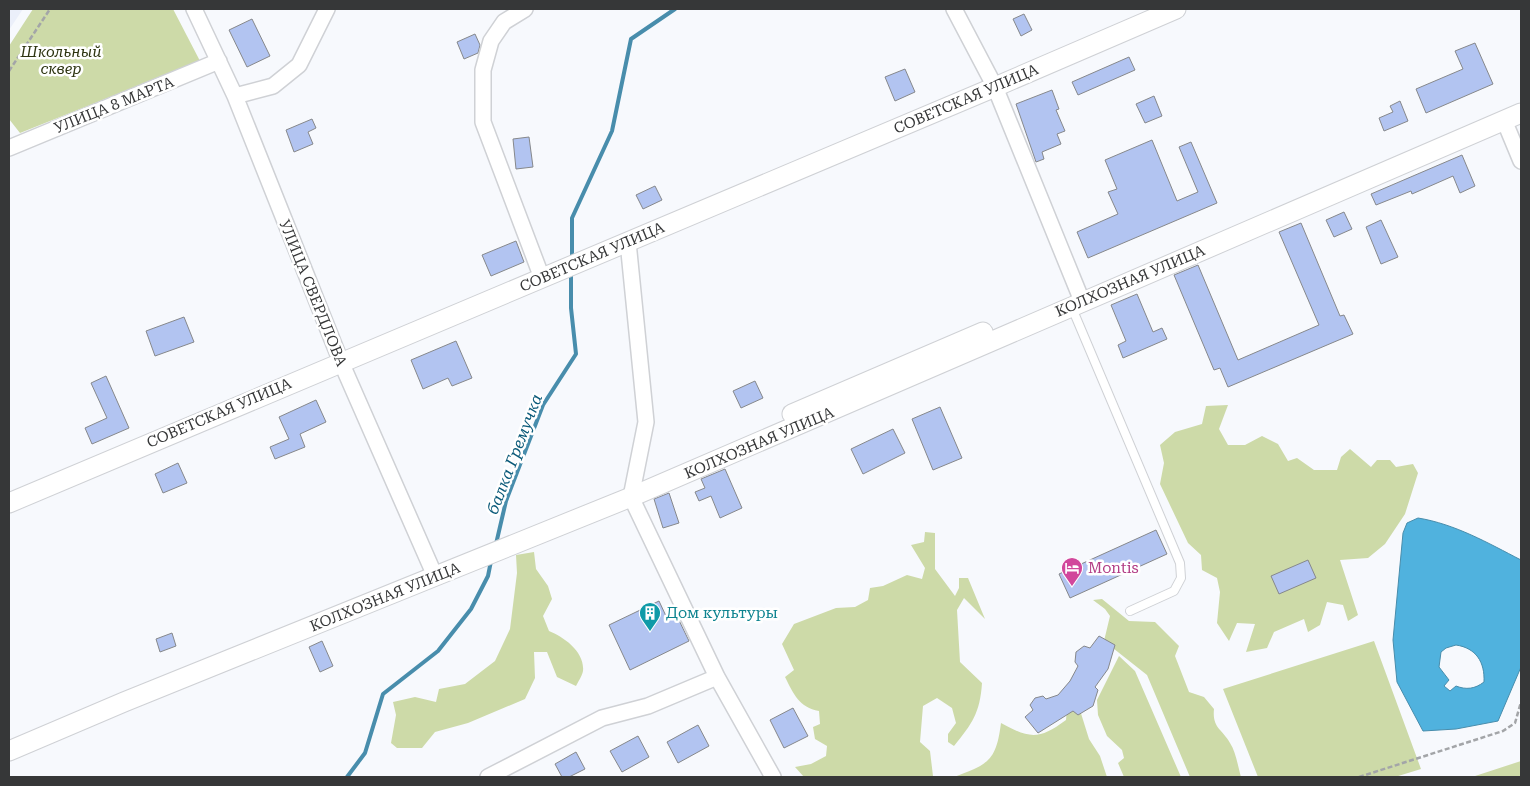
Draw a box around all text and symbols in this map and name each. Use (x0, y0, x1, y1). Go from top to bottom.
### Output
park label: Школьный сквер (20, 43, 101, 78)
street label: СОВЕТСКАЯ УЛИЦА (891, 60, 1042, 138)
street label: УЛИЦА 8 МАРТА (52, 73, 177, 137)
street label: УЛИЦА СВЕРДЛОВА (275, 217, 351, 369)
street label: СОВЕТСКАЯ УЛИЦА (517, 218, 668, 296)
street label: КОЛХОЗНАЯ УЛИЦА (1053, 241, 1208, 321)
street label: СОВЕТСКАЯ УЛИЦА (144, 374, 295, 452)
water label: балка Гремучка (483, 391, 546, 517)
street label: КОЛХОЗНАЯ УЛИЦА (682, 403, 837, 483)
hotel icon: Montis (1060, 556, 1084, 587)
street label: КОЛХОЗНАЯ УЛИЦА (307, 558, 463, 635)
place label: Montis (1088, 559, 1139, 577)
building icon: Дом культуры (638, 601, 662, 632)
place label: Дом культуры (666, 604, 778, 622)

